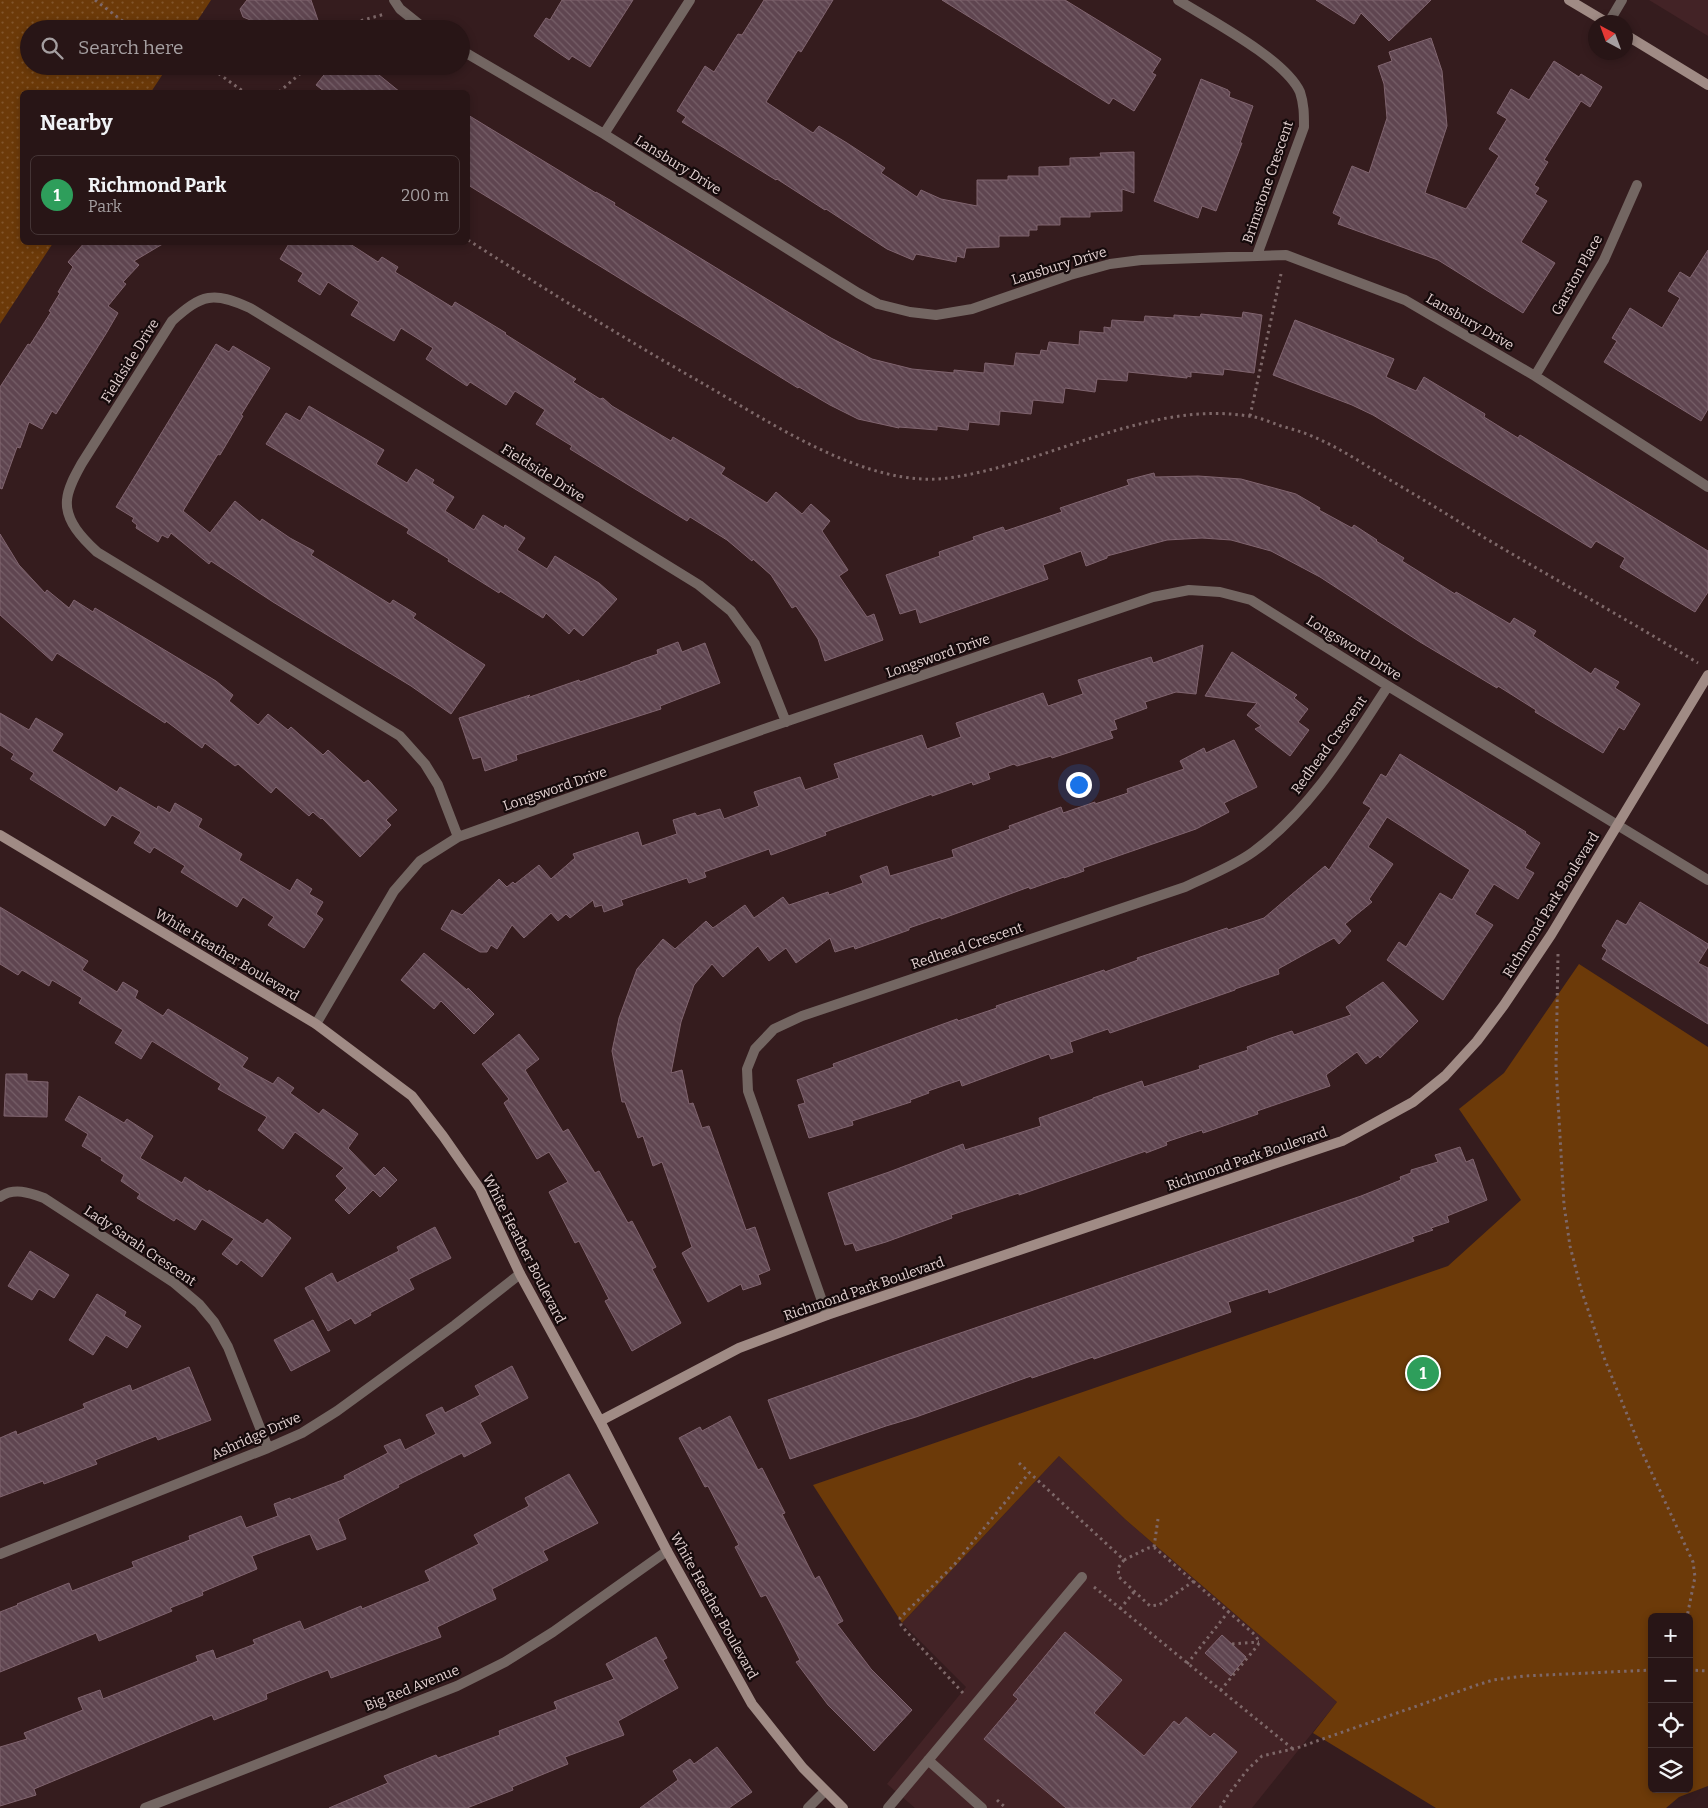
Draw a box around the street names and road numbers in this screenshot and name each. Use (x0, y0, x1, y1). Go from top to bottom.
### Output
street label: Brimstone Crescent (1239, 118, 1297, 246)
street label: Lansbury Drive (632, 132, 724, 198)
street label: Garston Place (1548, 232, 1606, 318)
street label: Lansbury Drive (1009, 243, 1109, 289)
street label: Lansbury Drive (1423, 290, 1517, 354)
street label: Fieldside Drive (97, 316, 163, 406)
street label: Fieldside Drive (498, 440, 588, 506)
street label: Longsword Drive (1303, 612, 1405, 684)
street label: Longsword Drive (884, 630, 992, 682)
street label: Redhead Crescent (1288, 693, 1370, 797)
street label: Longsword Drive (501, 763, 609, 815)
street label: Richmond Park Boulevard (1499, 829, 1603, 981)
street label: White Heather Boulevard (152, 905, 302, 1005)
street label: Redhead Crescent (909, 919, 1025, 973)
street label: Richmond Park Boulevard (1165, 1124, 1329, 1194)
street label: White Heather Boulevard (479, 1172, 569, 1326)
street label: Lady Sarah Crescent (81, 1202, 199, 1290)
street label: Richmond Park Boulevard (782, 1254, 946, 1324)
street label: Ashridge Drive (209, 1409, 303, 1463)
street label: White Heather Boulevard (667, 1530, 761, 1682)
street label: Big Red Avenue (362, 1661, 462, 1715)

